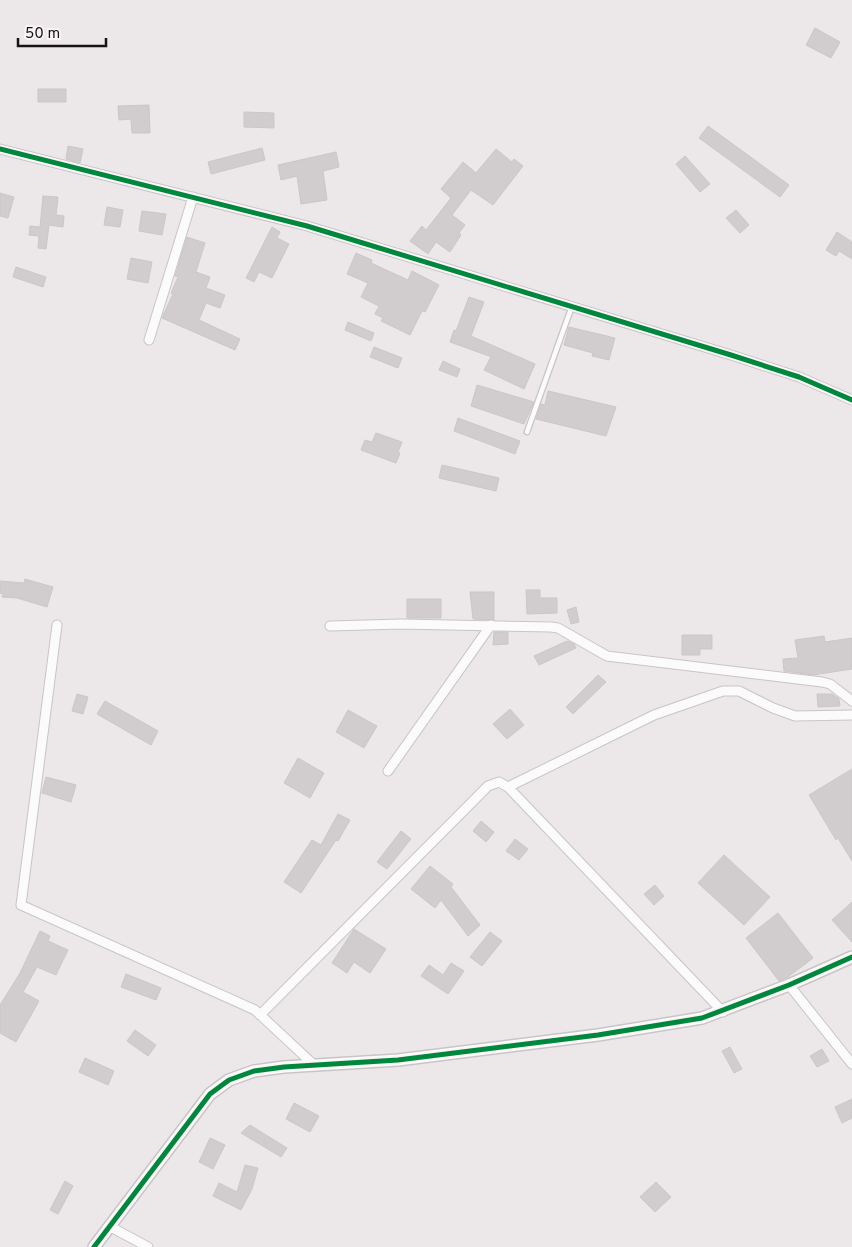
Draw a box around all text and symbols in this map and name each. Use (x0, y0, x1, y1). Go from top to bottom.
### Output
scale bar (18, 15, 105, 47)
text: 50 m (25, 25, 60, 44)

